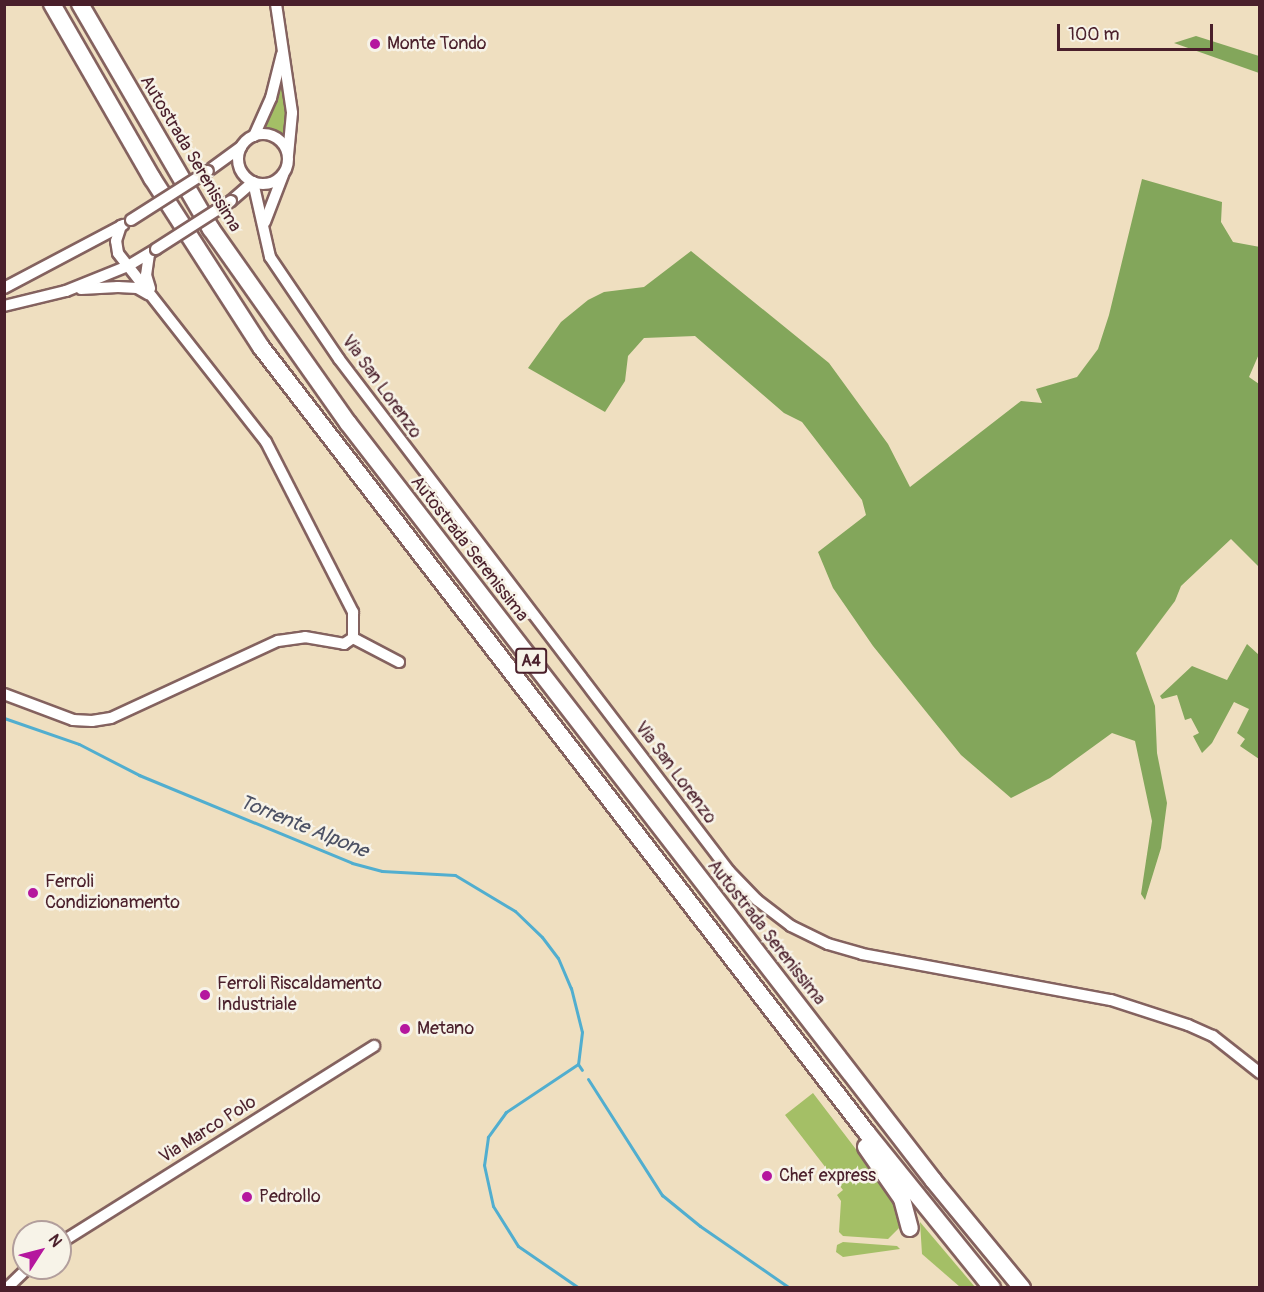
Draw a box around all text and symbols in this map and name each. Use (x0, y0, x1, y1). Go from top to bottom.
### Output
scale bar (1060, 12, 1216, 50)
text: 100 m (1068, 23, 1120, 46)
place label: Monte Tondo (387, 33, 486, 55)
marker: Monte Tondo (368, 37, 382, 51)
street label: Autostrada Serenissima (135, 72, 245, 236)
street label: Via San Lorenzo (336, 331, 426, 443)
street label: Autostrada Serenissima (405, 472, 533, 626)
road number: A4 (514, 648, 548, 674)
street label: Via San Lorenzo (630, 718, 720, 828)
water label: Torrente Alpone (236, 789, 372, 863)
street label: Autostrada Serenissima (702, 856, 830, 1010)
place label: Ferroli Condizionamento (45, 872, 180, 914)
marker: Ferroli Condizionamento (26, 886, 40, 900)
place label: Ferroli Riscaldamento Industriale (217, 974, 382, 1016)
marker: Ferroli Riscaldamento Industriale (198, 988, 212, 1002)
place label: Metano (417, 1018, 474, 1040)
marker: Metano (398, 1022, 412, 1036)
street label: Via Marco Polo (156, 1092, 260, 1168)
place label: Chef express (779, 1165, 876, 1187)
marker: Chef express (760, 1169, 774, 1183)
place label: Pedrollo (259, 1186, 321, 1208)
marker: Pedrollo (240, 1190, 254, 1204)
north arrow (12, 1220, 72, 1280)
text: N (44, 1230, 66, 1251)

